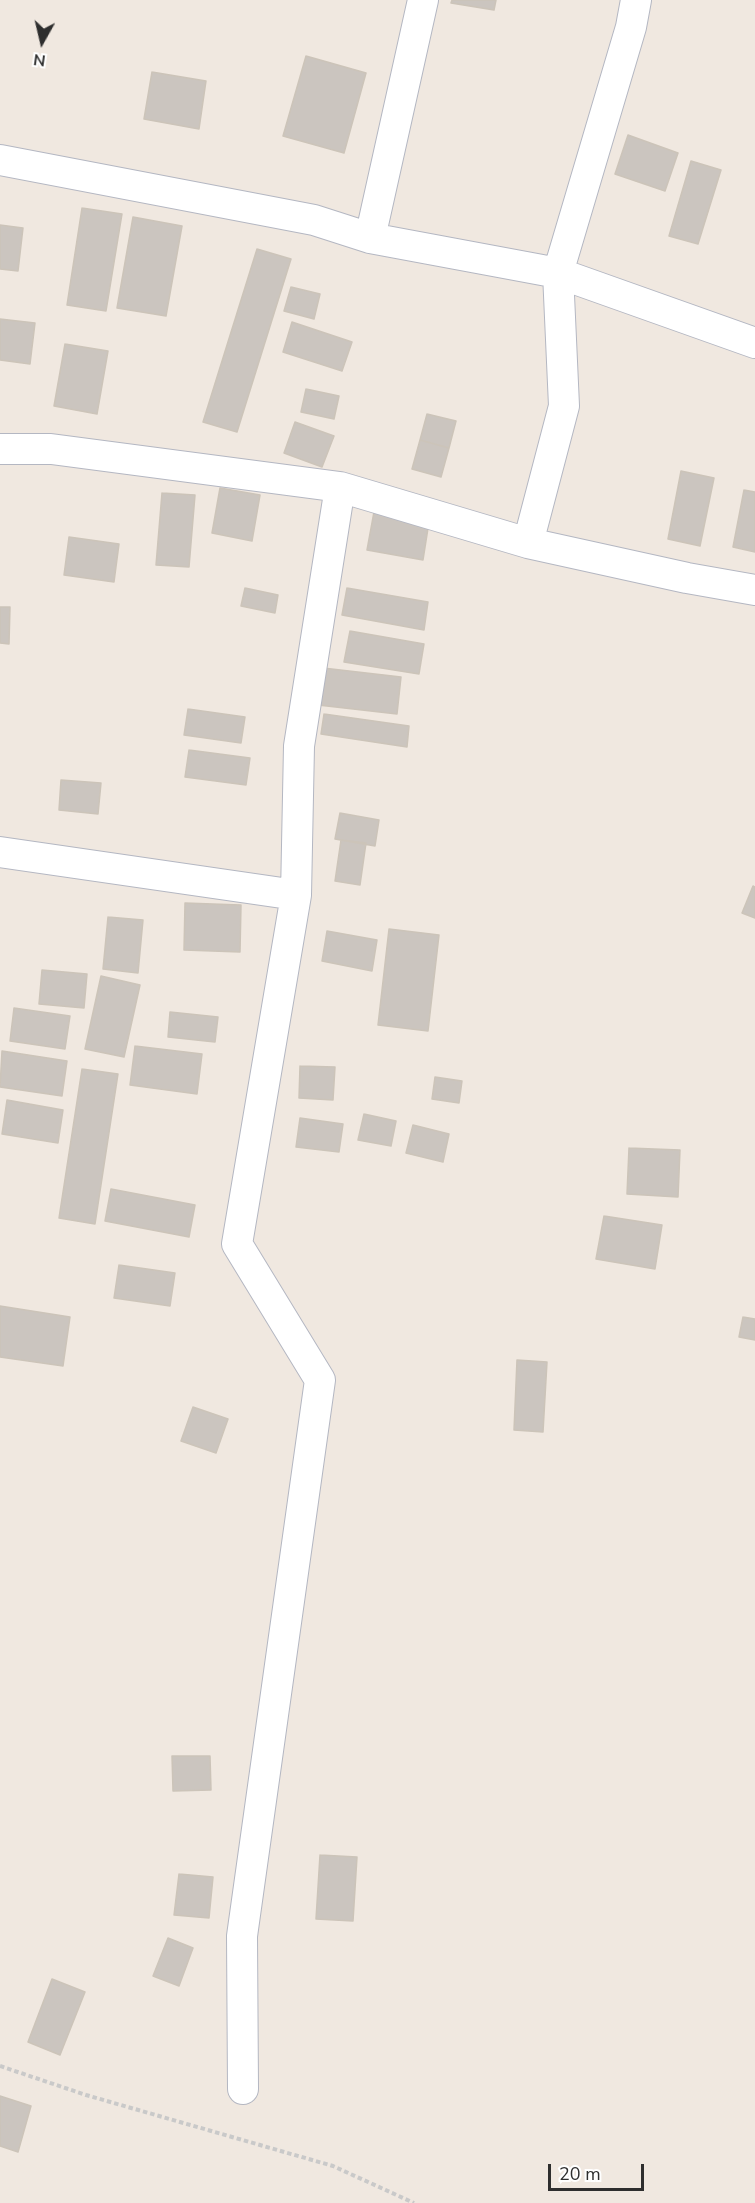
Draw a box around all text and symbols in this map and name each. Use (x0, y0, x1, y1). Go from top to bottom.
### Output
north arrow (12, 12, 72, 72)
text: N (32, 48, 47, 72)
scale bar (551, 2152, 647, 2190)
text: 20 m (559, 2162, 601, 2186)

